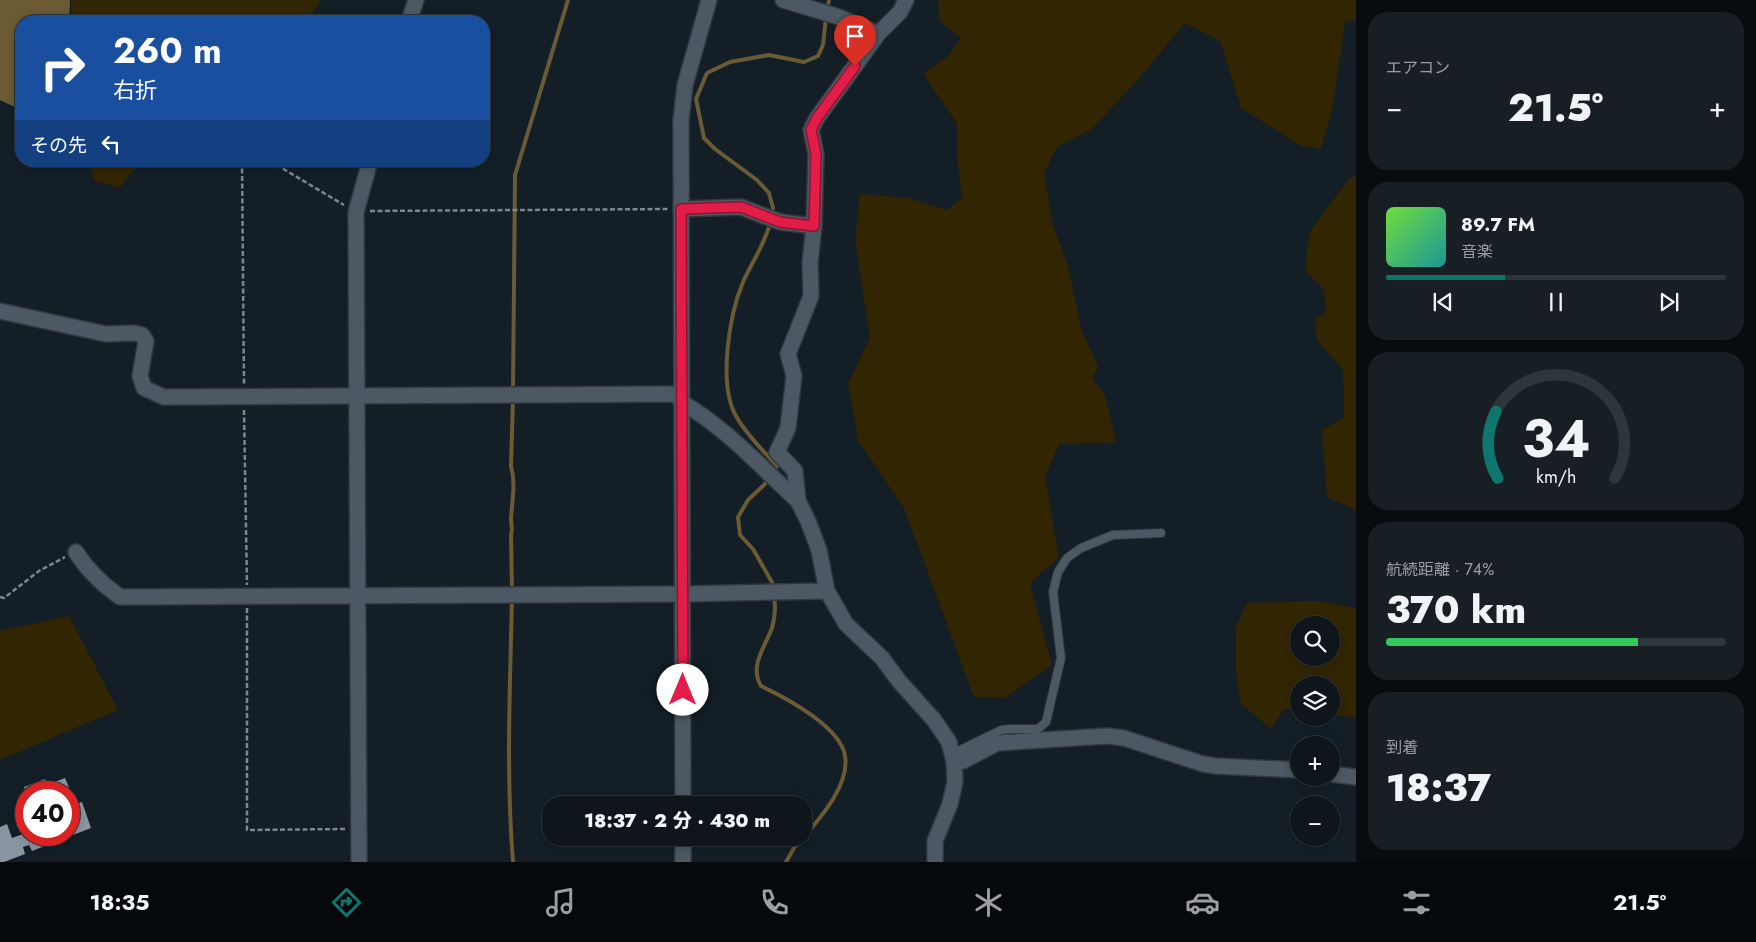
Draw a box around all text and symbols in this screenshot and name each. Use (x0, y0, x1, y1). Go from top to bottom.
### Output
pin (834, 15, 876, 66)
icon: arrive (841, 22, 869, 50)
text: 260 m (113, 26, 222, 76)
icon: right (30, 35, 95, 100)
text: エアコン (1386, 56, 1450, 79)
text: 右折 (113, 74, 157, 106)
text: 21.5° (1508, 80, 1603, 135)
text: − (1386, 87, 1403, 128)
text: + (1709, 87, 1726, 128)
icon: left (97, 130, 125, 158)
text: その先 (30, 132, 87, 159)
text: 89.7 FM (1461, 211, 1535, 238)
text: 音楽 (1461, 240, 1493, 263)
icon: previous (1429, 288, 1457, 316)
icon: pause (1542, 288, 1570, 316)
icon: next (1655, 288, 1683, 316)
text: 34 (1522, 401, 1590, 477)
text: km/h (1536, 464, 1576, 490)
text: 航続距離 · 74% (1386, 558, 1494, 581)
text: 370 km (1386, 582, 1526, 637)
map controls (1290, 616, 1340, 846)
button: search (1290, 616, 1340, 666)
position arrow (656, 663, 708, 715)
button: layers (1290, 676, 1340, 726)
button: + (1290, 736, 1340, 786)
text: 到着 (1386, 736, 1418, 759)
text: 18:37 (1386, 760, 1491, 815)
speed limit sign: 40 (15, 781, 80, 846)
button: − (1290, 796, 1340, 846)
text: 18:37 · 2 分 · 430 m (584, 807, 770, 834)
icon: directions (329, 885, 364, 920)
icon: music (543, 885, 578, 920)
icon: phone (757, 885, 792, 920)
icon: climate (971, 885, 1006, 920)
icon: car (1185, 885, 1220, 920)
icon: filters (1399, 885, 1434, 920)
text: 18:35 (90, 886, 149, 918)
text: 21.5° (1613, 886, 1666, 918)

